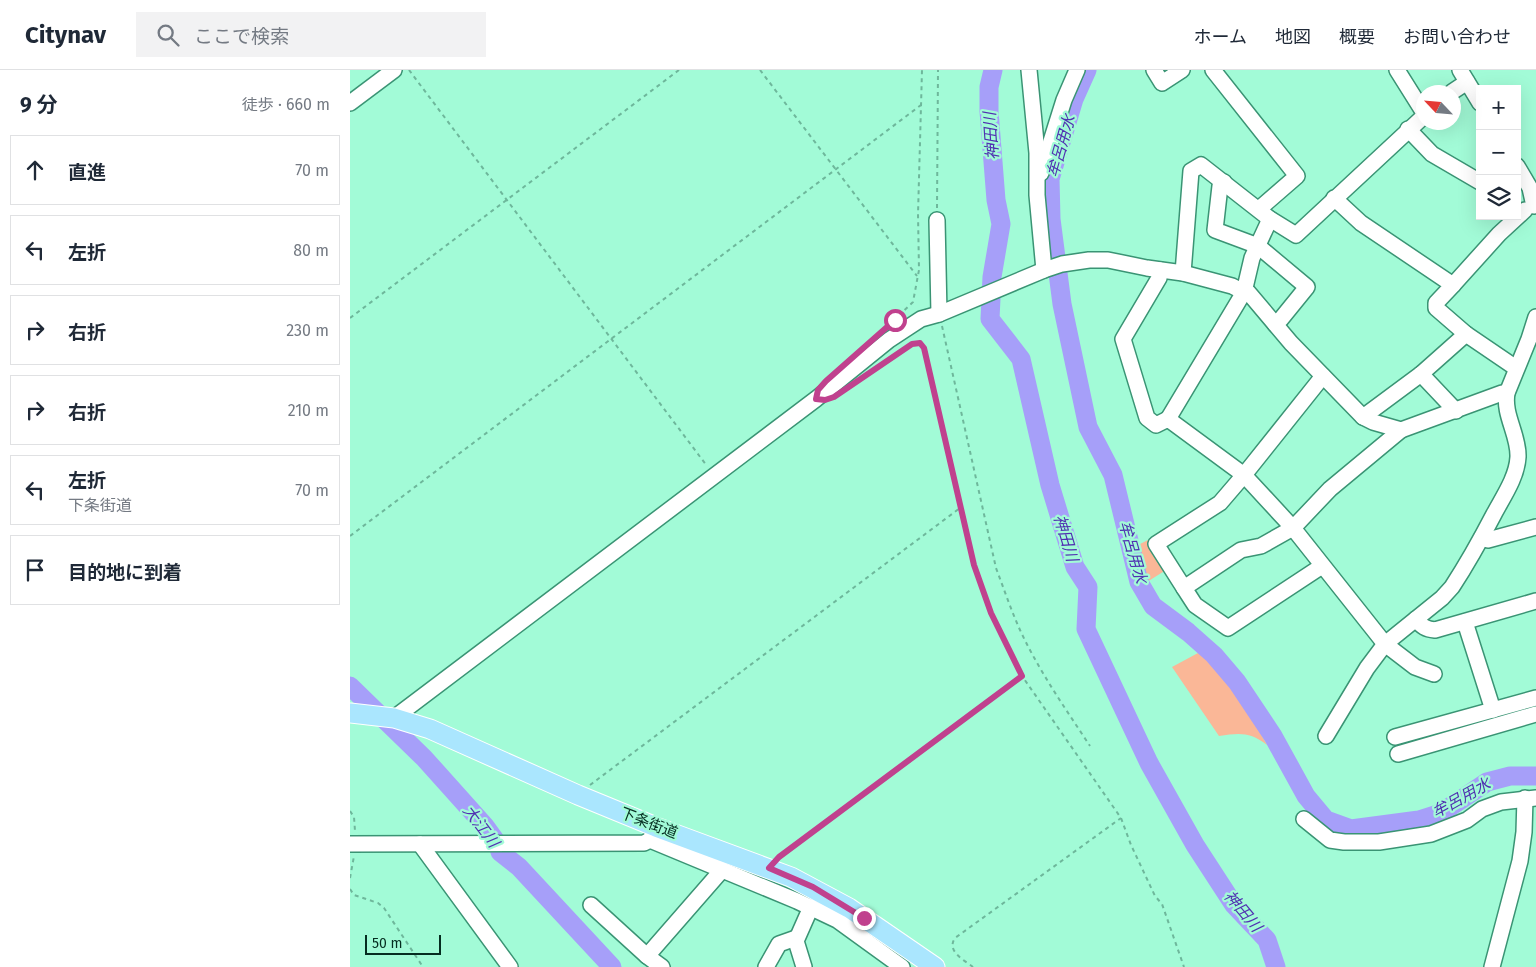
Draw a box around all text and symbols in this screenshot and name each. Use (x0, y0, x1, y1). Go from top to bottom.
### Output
search box (136, 12, 486, 57)
text: Citynav (25, 21, 106, 49)
icon: search (154, 21, 182, 49)
text: ここで検索 (194, 25, 289, 48)
text: ホーム (1194, 26, 1247, 48)
text: 地図 (1275, 26, 1311, 48)
text: 概要 (1339, 26, 1375, 48)
text: お問い合わせ (1403, 26, 1511, 48)
north arrow (1416, 85, 1461, 130)
map controls (1476, 85, 1521, 220)
button: + (1476, 85, 1521, 130)
text: 9 分 (20, 92, 58, 118)
text: 徒歩 · 660 m (242, 95, 330, 114)
water label: 神田川 (980, 109, 1002, 161)
water label: 牟呂用水 (1043, 111, 1080, 179)
button: − (1476, 130, 1521, 175)
icon: ahead (21, 156, 49, 184)
text: 直進 (68, 161, 106, 184)
text: 70 m (295, 161, 329, 180)
button: layers (1476, 175, 1521, 220)
icon: left (21, 236, 49, 264)
text: 左折 (68, 241, 106, 264)
text: 80 m (293, 241, 329, 260)
route start (884, 309, 907, 332)
icon: right (21, 316, 49, 344)
text: 右折 (68, 321, 106, 344)
text: 230 m (286, 321, 329, 340)
icon: right (21, 396, 49, 424)
text: 右折 (68, 401, 106, 424)
text: 210 m (288, 401, 329, 420)
text: 左折 (68, 469, 106, 492)
icon: left (21, 476, 49, 504)
text: 70 m (295, 481, 329, 500)
text: 下条街道 (68, 496, 132, 515)
water label: 神田川 (1050, 512, 1083, 566)
water label: 牟呂用水 (1115, 519, 1152, 587)
icon: arrive (21, 556, 49, 584)
text: 目的地に到着 (68, 561, 182, 584)
water label: 牟呂用水 (1428, 773, 1495, 822)
water label: 大江川 (459, 801, 504, 852)
street label: 下条街道 (618, 804, 680, 842)
water label: 神田川 (1220, 887, 1267, 937)
route end (853, 907, 876, 930)
scale bar (365, 932, 441, 955)
text: 50 m (372, 935, 403, 952)

